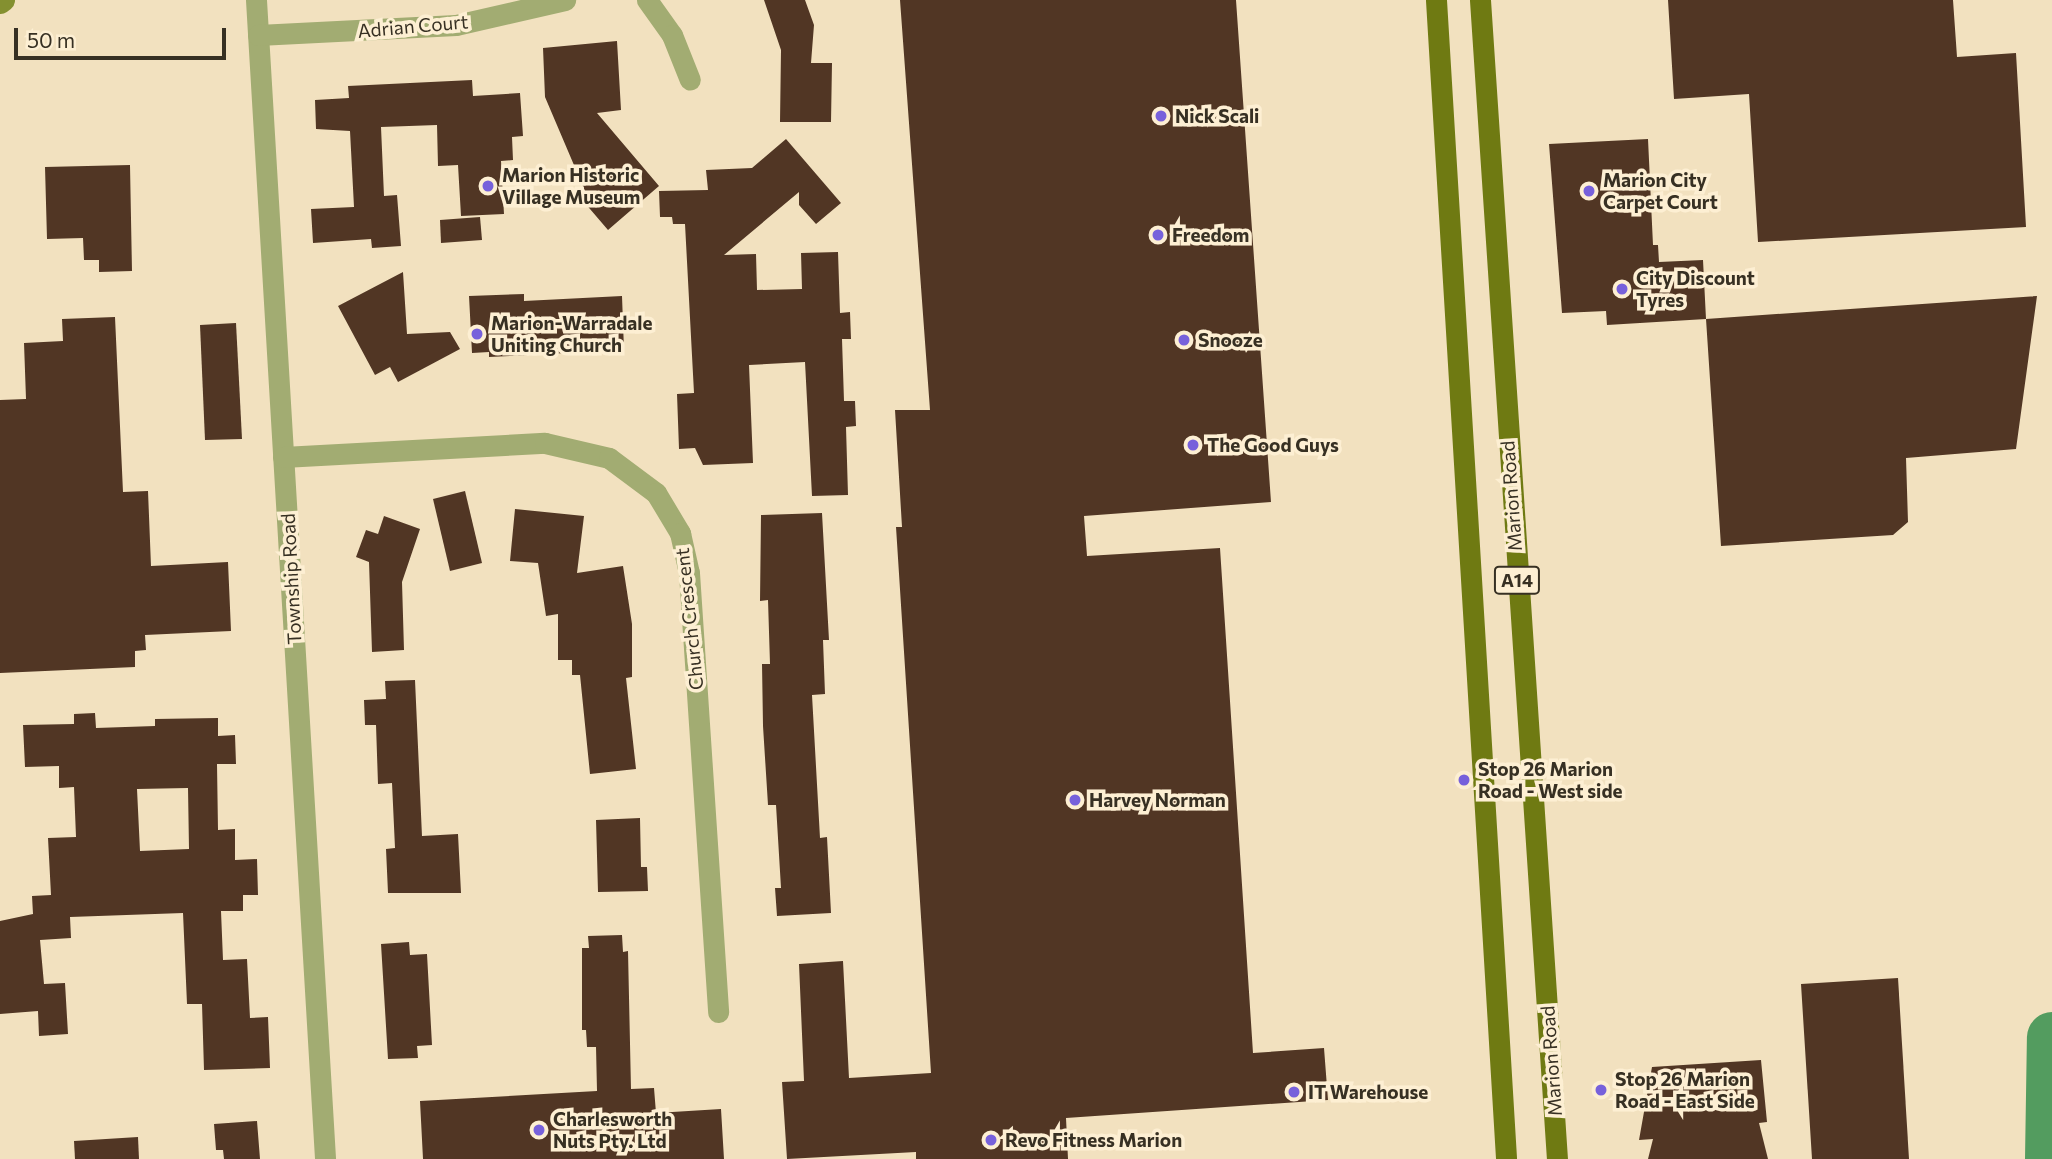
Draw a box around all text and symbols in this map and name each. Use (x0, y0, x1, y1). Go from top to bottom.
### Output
street label: Adrian Court (357, 10, 469, 42)
scale bar (18, 14, 229, 58)
text: 50 m (27, 27, 75, 52)
place label: Nick Scali (1175, 105, 1259, 127)
marker: Nick Scali (1153, 108, 1169, 124)
place label: Marion Historic Village Museum (502, 164, 640, 208)
place label: Marion City Carpet Court (1603, 169, 1718, 213)
marker: Marion Historic Village Museum (480, 178, 496, 194)
marker: Marion City Carpet Court (1581, 183, 1597, 199)
place label: Freedom (1172, 224, 1249, 246)
marker: Freedom (1150, 227, 1166, 243)
place label: City Discount Tyres (1636, 267, 1755, 311)
marker: City Discount Tyres (1614, 281, 1630, 297)
place label: Marion-Warradale Uniting Church (491, 312, 653, 356)
marker: Marion-Warradale Uniting Church (469, 326, 485, 342)
place label: Snooze (1198, 329, 1263, 351)
marker: Snooze (1176, 332, 1192, 348)
place label: The Good Guys (1207, 434, 1339, 456)
marker: The Good Guys (1185, 437, 1201, 453)
street label: Marion Road (1496, 440, 1526, 552)
street label: Township Road (276, 513, 306, 645)
street label: Church Crescent (670, 547, 708, 691)
road number: A14 (1492, 566, 1542, 594)
place label: Stop 26 Marion Road - West side (1478, 758, 1623, 802)
marker: Stop 26 Marion Road - West side (1456, 772, 1472, 788)
place label: Harvey Norman (1089, 789, 1226, 811)
marker: Harvey Norman (1067, 792, 1083, 808)
street label: Marion Road (1536, 1005, 1566, 1117)
place label: Stop 26 Marion Road - East Side (1615, 1068, 1755, 1112)
place label: IT Warehouse (1308, 1081, 1428, 1103)
marker: Stop 26 Marion Road - East Side (1593, 1082, 1609, 1098)
marker: IT Warehouse (1286, 1084, 1302, 1100)
place label: Charlesworth Nuts Pty. Ltd (553, 1108, 672, 1152)
marker: Charlesworth Nuts Pty. Ltd (531, 1122, 547, 1138)
place label: Revo Fitness Marion (1005, 1129, 1182, 1151)
marker: Revo Fitness Marion (983, 1132, 999, 1148)

